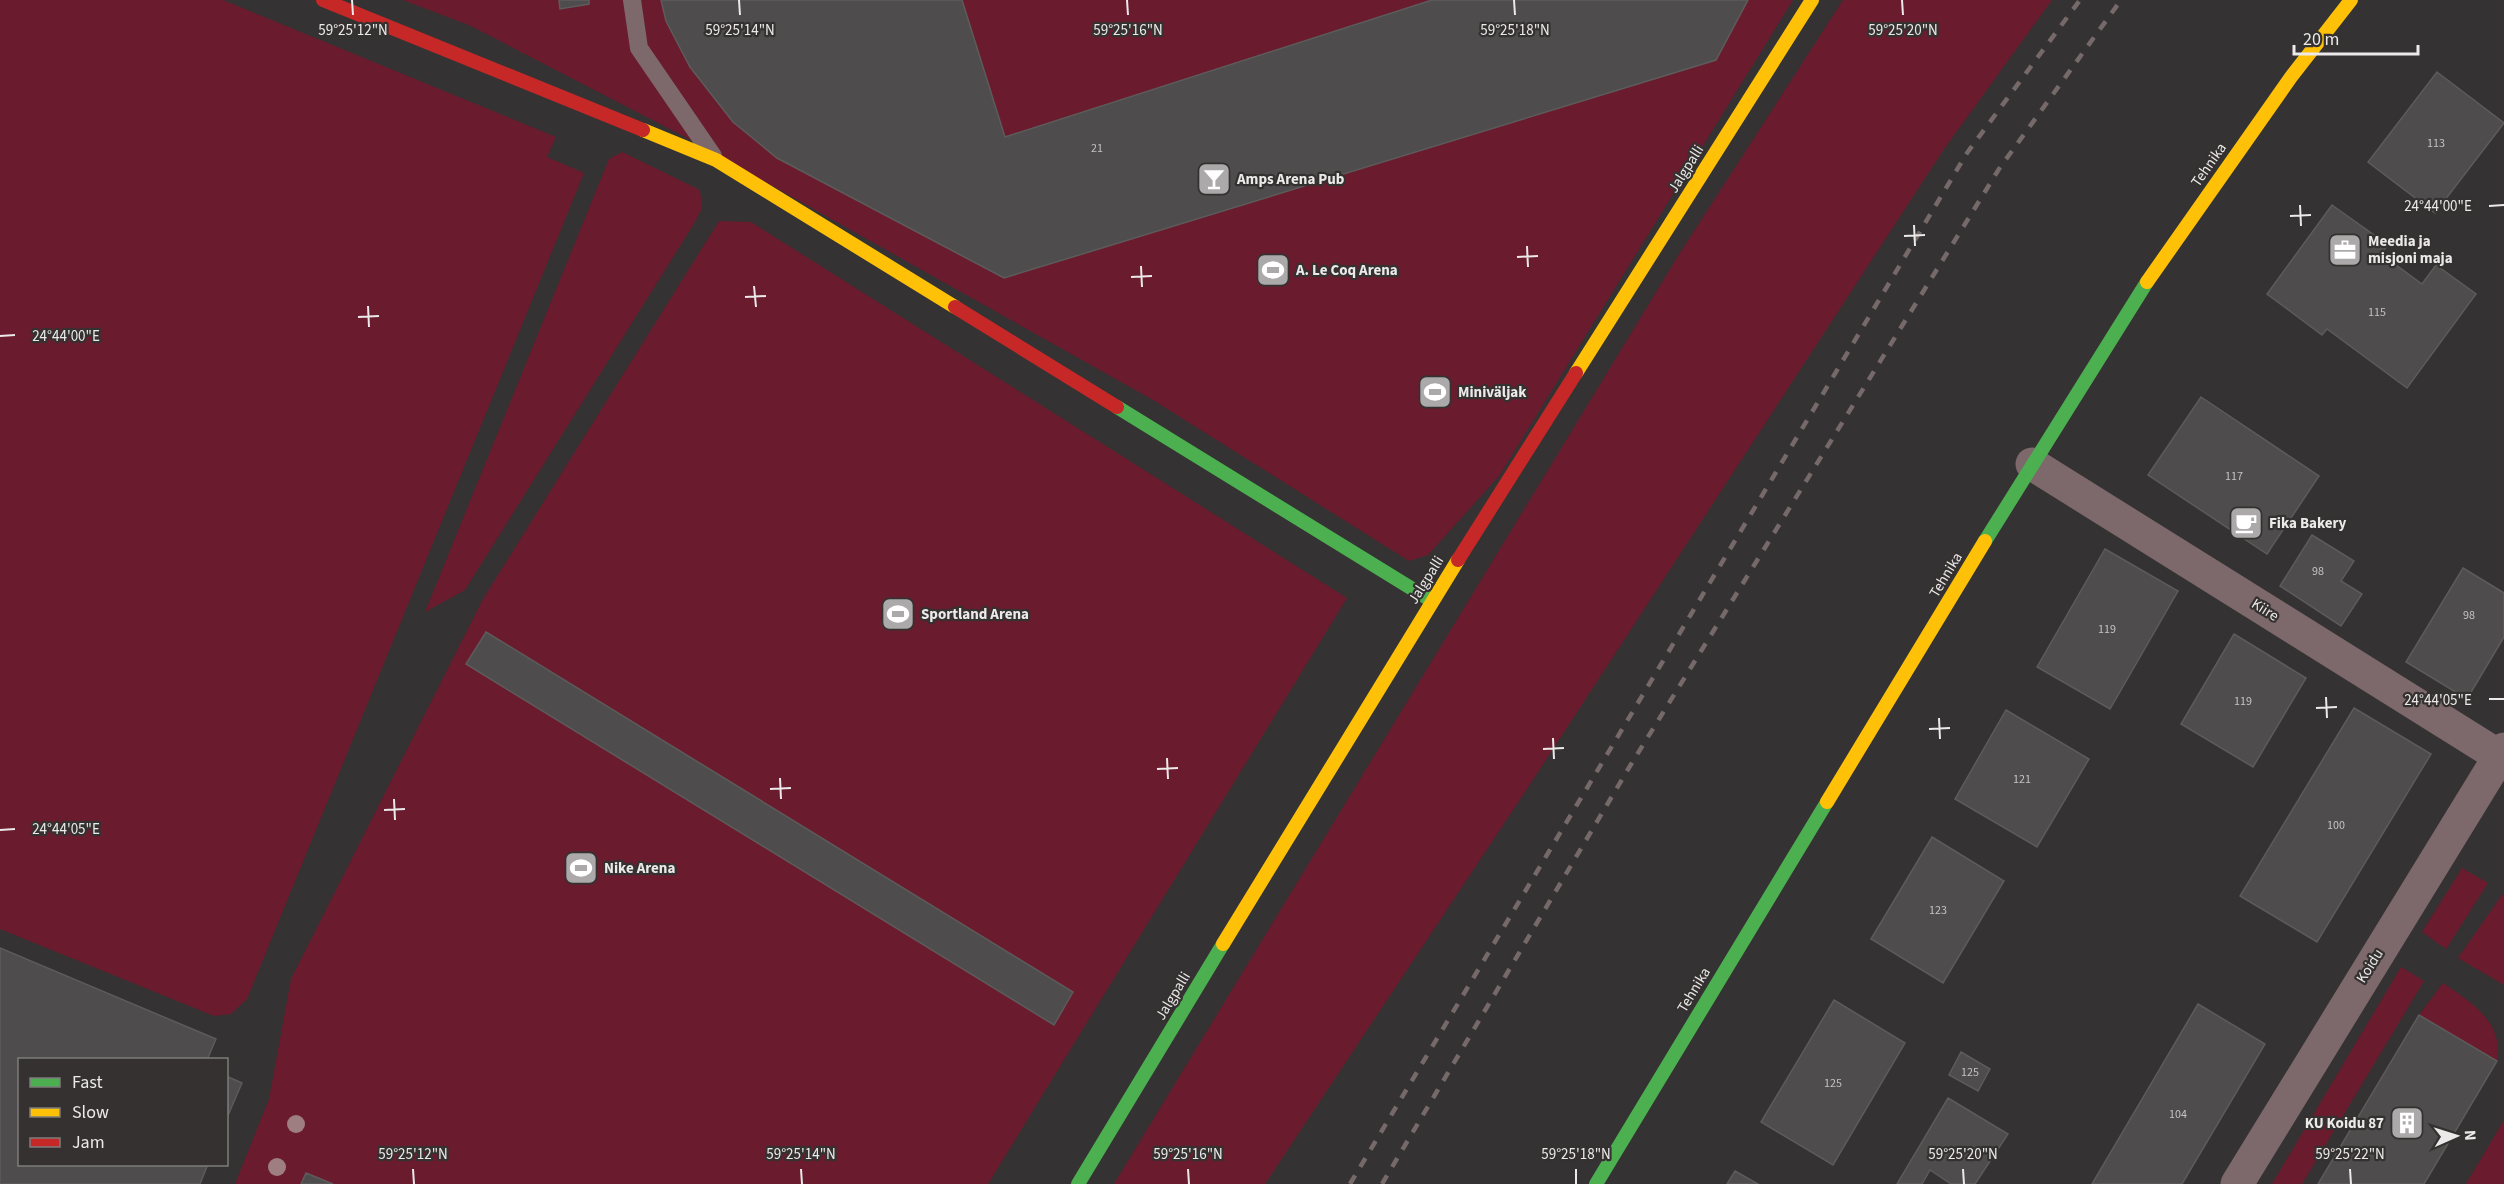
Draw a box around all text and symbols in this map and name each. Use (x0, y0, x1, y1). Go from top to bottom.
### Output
scale bar (2294, 18, 2418, 56)
text: 59°25'12"N (318, 20, 388, 41)
text: 59°25'14"N (705, 20, 775, 41)
text: 59°25'16"N (1093, 20, 1163, 41)
text: 59°25'18"N (1480, 20, 1550, 41)
text: 59°25'20"N (1868, 20, 1938, 41)
text: 20 m (2303, 27, 2339, 52)
house number: 113 (2427, 135, 2445, 152)
street label: Tehnika (2186, 139, 2232, 191)
house number: 21 (1091, 140, 1103, 157)
street label: Jalgpalli (1663, 141, 1709, 197)
bar icon: Amps Arena Pub (1196, 161, 1232, 197)
place label: Amps Arena Pub (1236, 169, 1345, 190)
text: 24°44'00"E (2404, 196, 2472, 217)
place label: Meedia ja misjoni maja (2368, 231, 2453, 269)
office icon: Meedia ja misjoni maja (2327, 232, 2363, 268)
sports icon: A. Le Coq Arena (1255, 252, 1291, 288)
place label: A. Le Coq Arena (1295, 260, 1398, 281)
house number: 115 (2368, 304, 2386, 321)
text: 24°44'00"E (32, 326, 100, 347)
sports icon: Miniväljak (1417, 374, 1453, 410)
place label: Miniväljak (1458, 382, 1527, 403)
house number: 117 (2225, 468, 2243, 485)
cafe icon: Fika Bakery (2228, 505, 2264, 541)
place label: Fika Bakery (2269, 513, 2347, 534)
street label: Tehnika (1924, 548, 1968, 602)
street label: Jalgpalli (1403, 552, 1449, 608)
house number: 98 (2312, 563, 2324, 580)
street label: Kiire (2247, 594, 2283, 626)
sports icon: Sportland Arena (880, 596, 916, 632)
place label: Sportland Arena (921, 604, 1029, 625)
house number: 98 (2463, 607, 2475, 624)
house number: 119 (2098, 621, 2116, 638)
text: 24°44'05"E (2404, 690, 2472, 711)
house number: 119 (2234, 693, 2252, 710)
house number: 121 (2013, 771, 2031, 788)
house number: 100 (2327, 817, 2345, 834)
text: 24°44'05"E (32, 819, 100, 840)
sports icon: Nike Arena (563, 850, 599, 886)
place label: Nike Arena (604, 858, 675, 879)
house number: 123 (1929, 902, 1947, 919)
street label: Koidu (2351, 945, 2389, 987)
street label: Tehnika (1672, 963, 1716, 1017)
street label: Jalgpalli (1150, 968, 1196, 1024)
legend (18, 1058, 228, 1166)
house number: 125 (1961, 1064, 1979, 1081)
text: Fast (72, 1070, 103, 1095)
house number: 125 (1824, 1075, 1842, 1092)
text: Slow (72, 1100, 109, 1125)
building icon: KU Koidu 87 (2389, 1105, 2425, 1141)
house number: 104 (2169, 1106, 2187, 1123)
north arrow (2426, 1106, 2486, 1166)
place label: KU Koidu 87 (2305, 1113, 2384, 1134)
text: N (2459, 1129, 2481, 1141)
text: Jam (72, 1130, 105, 1155)
text: 59°25'12"N (378, 1144, 448, 1165)
text: 59°25'14"N (766, 1144, 836, 1165)
text: 59°25'16"N (1153, 1144, 1223, 1165)
text: 59°25'18"N (1541, 1144, 1611, 1165)
text: 59°25'20"N (1928, 1144, 1998, 1165)
text: 59°25'22"N (2315, 1144, 2385, 1165)

